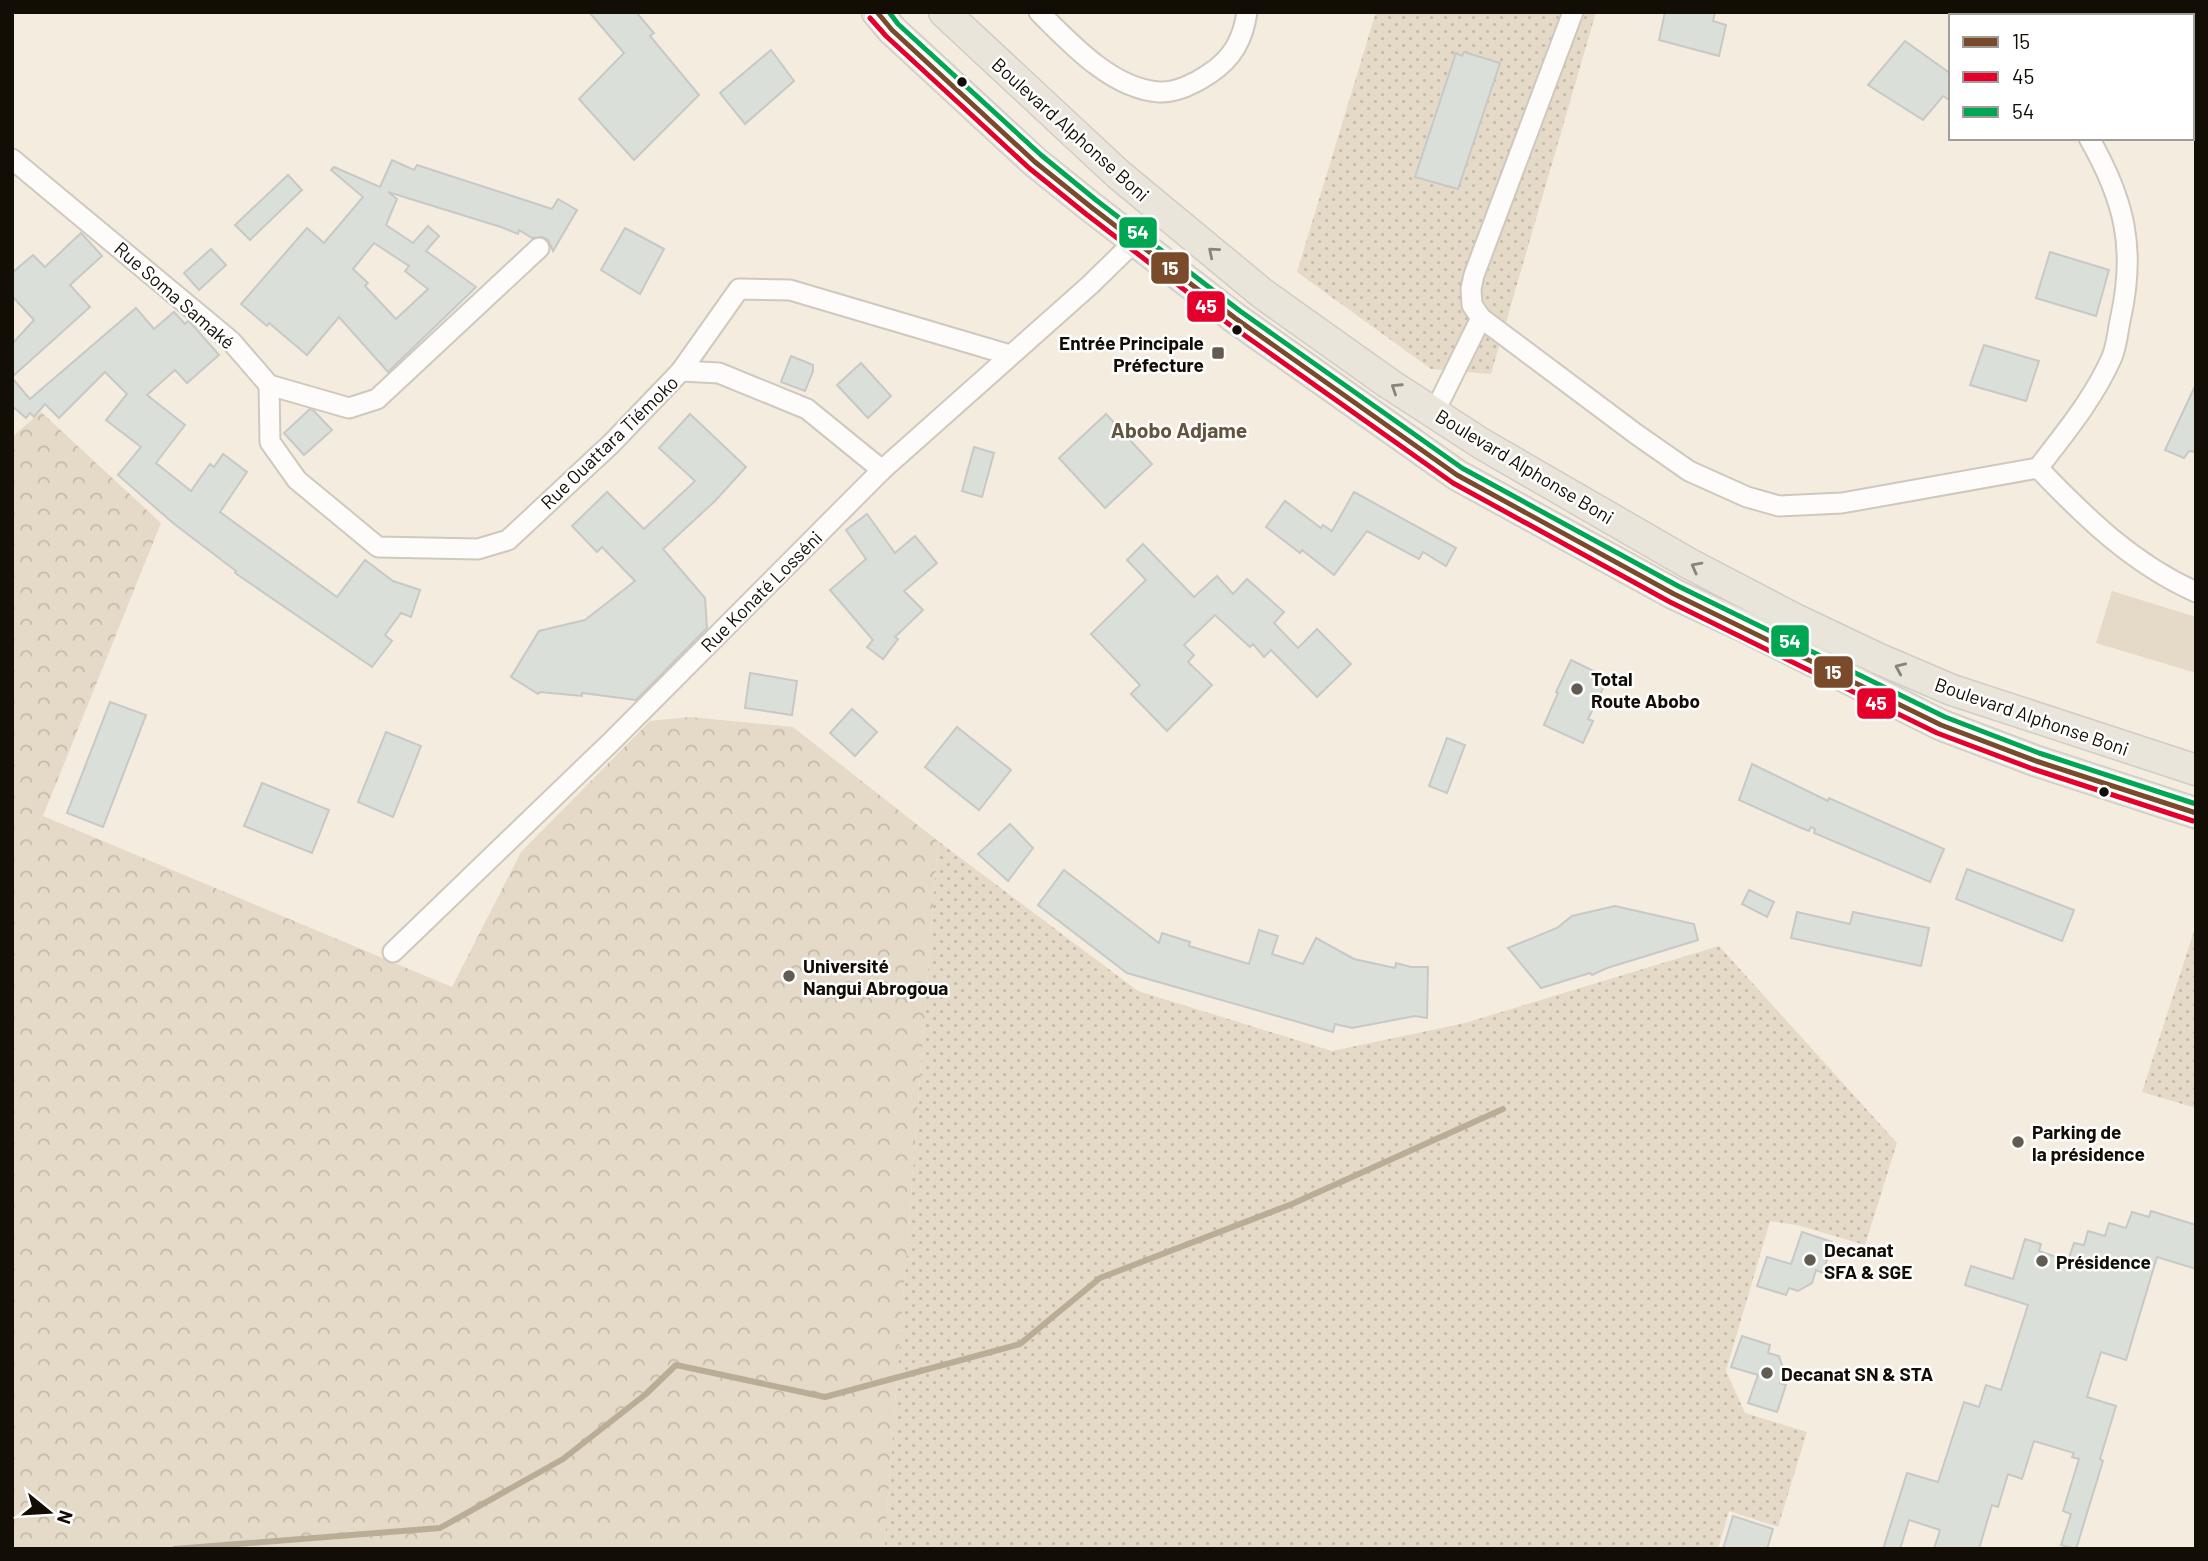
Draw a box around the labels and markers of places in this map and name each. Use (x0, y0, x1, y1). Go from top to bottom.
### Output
unlabelled marker (955, 75, 969, 89)
unlabelled marker (1230, 323, 1244, 337)
place label: Entrée Principale Préfecture (1059, 331, 1204, 376)
marker: Entrée Principale Préfecture (1210, 345, 1226, 361)
place label: Total Route Abobo (1591, 667, 1700, 712)
marker: Total Route Abobo (1569, 681, 1585, 697)
unlabelled marker (2097, 785, 2111, 799)
place label: Université Nangui Abrogoua (803, 954, 948, 999)
marker: Université Nangui Abrogoua (781, 968, 797, 984)
place label: Parking de la présidence (2032, 1120, 2145, 1165)
marker: Parking de la présidence (2010, 1134, 2026, 1150)
place label: Decanat SFA & SGE (1824, 1238, 1912, 1283)
place label: Présidence (2056, 1250, 2151, 1273)
marker: Decanat SFA & SGE (1802, 1252, 1818, 1268)
marker: Présidence (2034, 1253, 2050, 1269)
place label: Decanat SN & STA (1781, 1362, 1934, 1385)
marker: Decanat SN & STA (1759, 1365, 1775, 1381)

